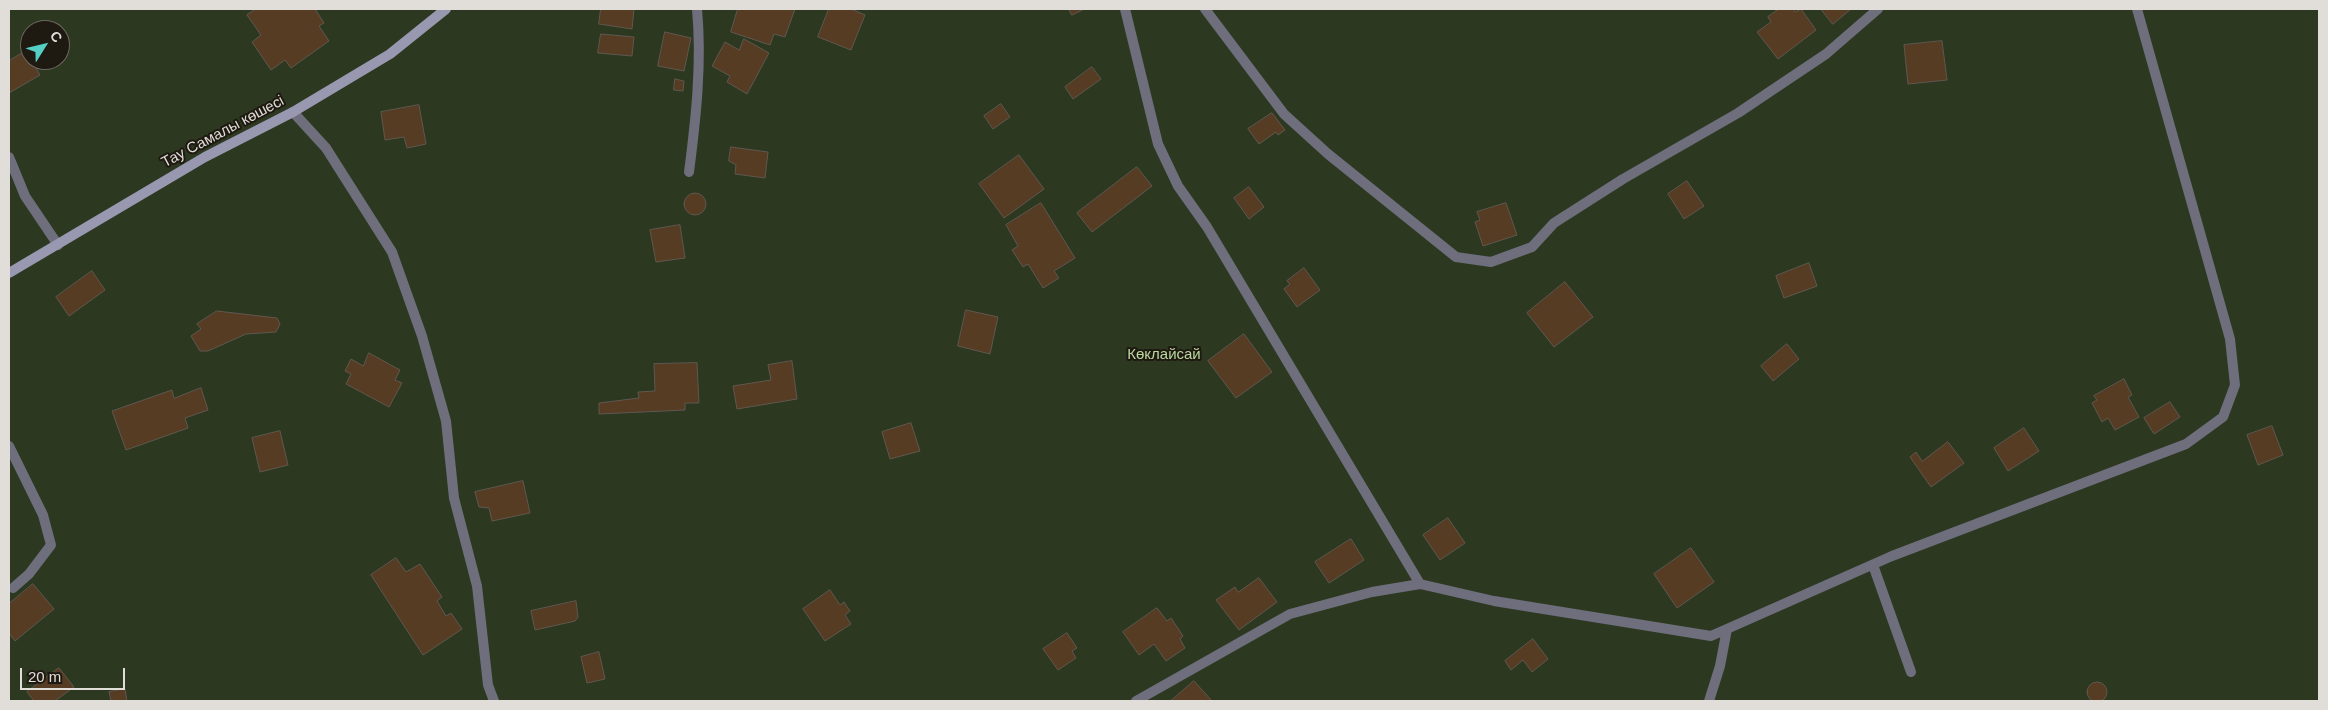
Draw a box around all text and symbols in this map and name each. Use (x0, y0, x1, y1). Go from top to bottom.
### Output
north arrow (20, 20, 70, 70)
text: С (47, 28, 66, 46)
street label: Тау Самалы көшесі (159, 92, 287, 172)
park label: Көклайсай (1127, 346, 1201, 364)
scale bar (22, 658, 128, 690)
text: 20 m (28, 668, 61, 685)

